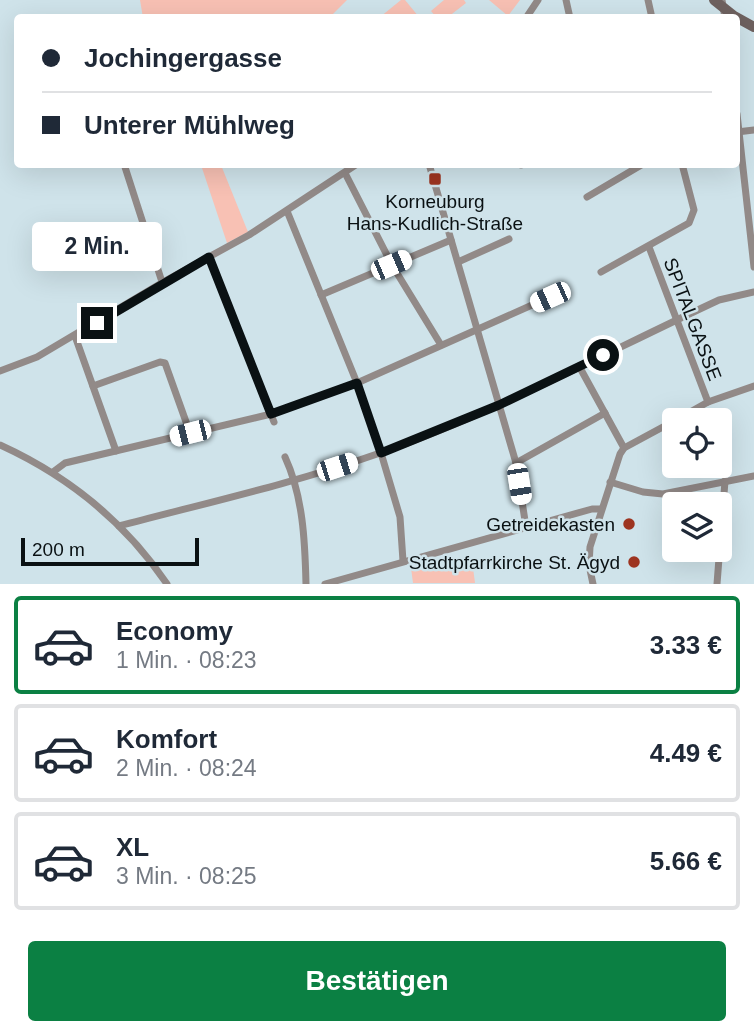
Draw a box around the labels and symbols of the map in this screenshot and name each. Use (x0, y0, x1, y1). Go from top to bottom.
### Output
marker: Korneuburg Hans-Kudlich-Straße (427, 171, 443, 187)
place label: Korneuburg Hans-Kudlich-Straße (347, 191, 523, 234)
callout: 2 Min. (32, 222, 162, 270)
car (368, 247, 415, 283)
street label: SPITALGASSE (660, 255, 726, 383)
car (527, 279, 574, 315)
route end (81, 307, 113, 339)
route start (587, 339, 619, 371)
car (168, 418, 213, 448)
car (314, 451, 361, 483)
car (506, 462, 533, 506)
place label: Getreidekasten (486, 514, 615, 535)
marker: Getreidekasten (621, 516, 637, 532)
scale bar (21, 534, 200, 566)
place label: Stadtpfarrkirche St. Ägyd (409, 552, 620, 573)
marker: Stadtpfarrkirche St. Ägyd (626, 554, 642, 570)

